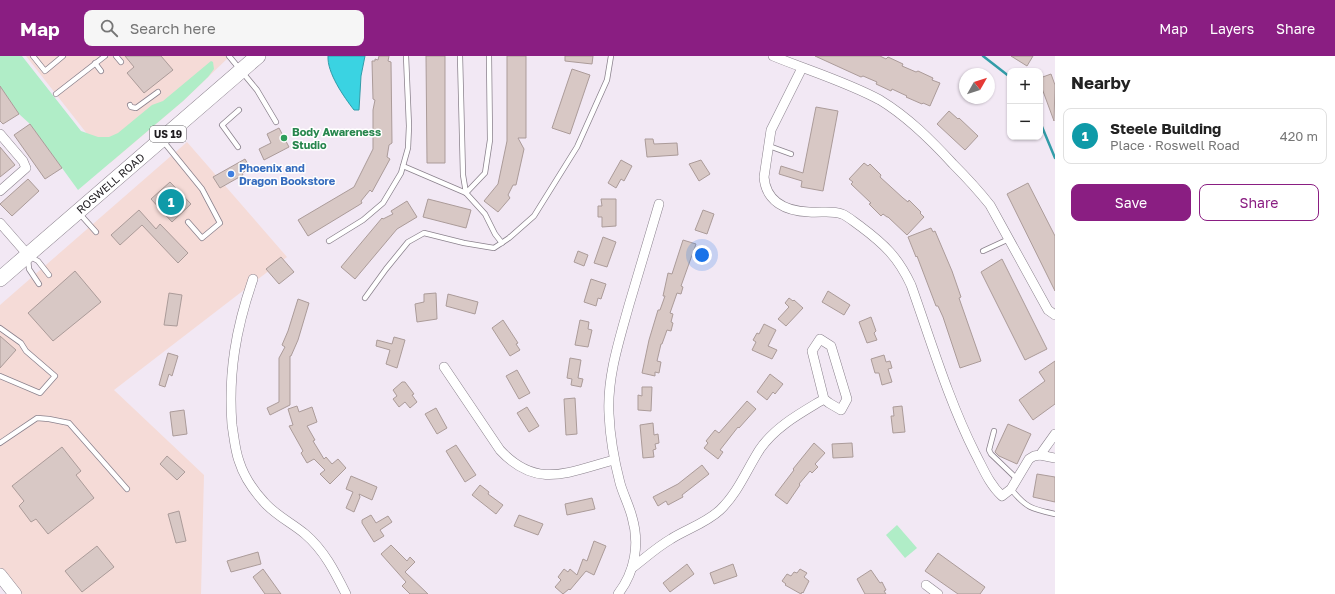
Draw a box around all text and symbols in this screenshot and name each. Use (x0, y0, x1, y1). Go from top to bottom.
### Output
search box (84, 10, 364, 46)
text: Map (20, 17, 60, 40)
icon: search (98, 17, 120, 39)
text: Search here (130, 19, 216, 37)
text: Map (1159, 20, 1188, 37)
text: Layers (1210, 20, 1254, 37)
text: Share (1276, 20, 1315, 37)
north arrow (959, 68, 995, 104)
map controls (1007, 68, 1043, 140)
button: + (1007, 68, 1043, 104)
text: Nearby (1071, 72, 1131, 93)
button: − (1007, 104, 1043, 140)
text: Steele Building (1110, 119, 1221, 137)
place label: Body Awareness Studio (292, 125, 381, 151)
road number: US 19 (150, 126, 186, 142)
text: 1 (1082, 128, 1088, 144)
text: 420 m (1280, 128, 1318, 144)
marker: Body Awareness Studio (279, 133, 289, 143)
text: Place · Roswell Road (1110, 137, 1240, 153)
street label: ROSWELL ROAD (73, 150, 147, 216)
place label: Phoenix and Dragon Bookstore (239, 161, 336, 187)
marker: Phoenix and Dragon Bookstore (226, 169, 236, 179)
button: Save (1071, 184, 1191, 221)
button: Share (1199, 184, 1319, 221)
pin: 1 (158, 187, 184, 217)
your location (692, 245, 712, 265)

